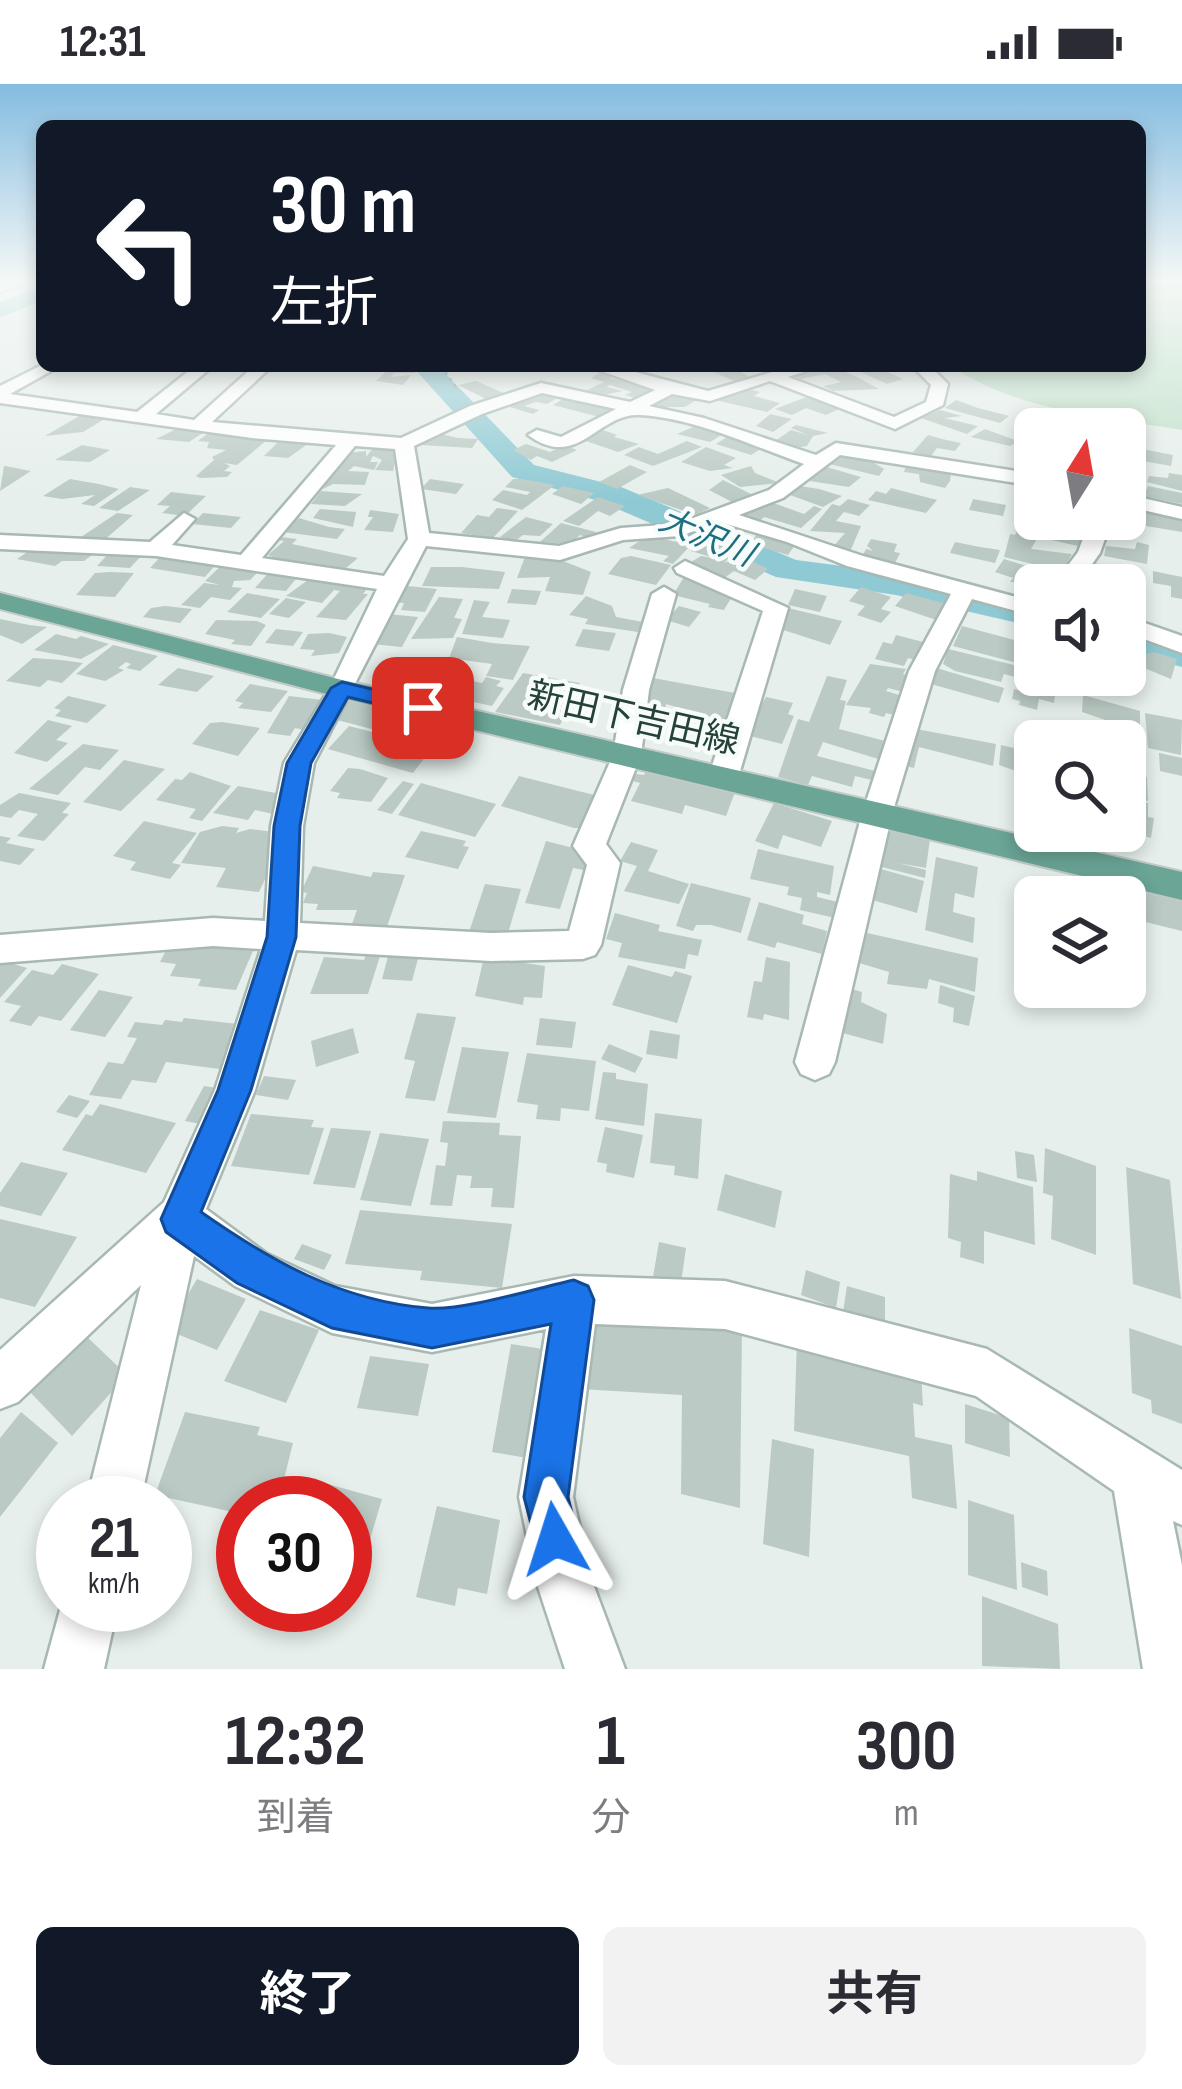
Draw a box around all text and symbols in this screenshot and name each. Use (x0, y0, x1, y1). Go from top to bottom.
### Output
text: 12:31 (60, 15, 146, 70)
text: 30 m (270, 156, 416, 257)
icon: left (72, 168, 228, 324)
text: 左折 (270, 272, 378, 337)
north arrow (1014, 408, 1146, 540)
map controls (1014, 408, 1146, 1008)
water label: 大沢川 (653, 500, 762, 577)
button: sound (1014, 564, 1146, 696)
pin (372, 657, 474, 759)
street label: 新田下吉田線 (523, 674, 744, 765)
icon: arrive (390, 675, 456, 741)
button: search (1014, 720, 1146, 852)
button: layers (1014, 876, 1146, 1008)
speed limit sign: 30 (216, 1476, 372, 1632)
position arrow (492, 1476, 618, 1602)
text: 21 (89, 1503, 139, 1575)
text: km/h (88, 1566, 140, 1602)
text: 12:32 (225, 1699, 366, 1786)
text: 1 (597, 1699, 625, 1786)
text: 300 (856, 1704, 957, 1791)
text: m (894, 1790, 919, 1837)
text: 到着 (257, 1795, 335, 1842)
text: 分 (591, 1795, 630, 1842)
button: 終了 (36, 1927, 579, 2065)
button: 共有 (603, 1927, 1146, 2065)

